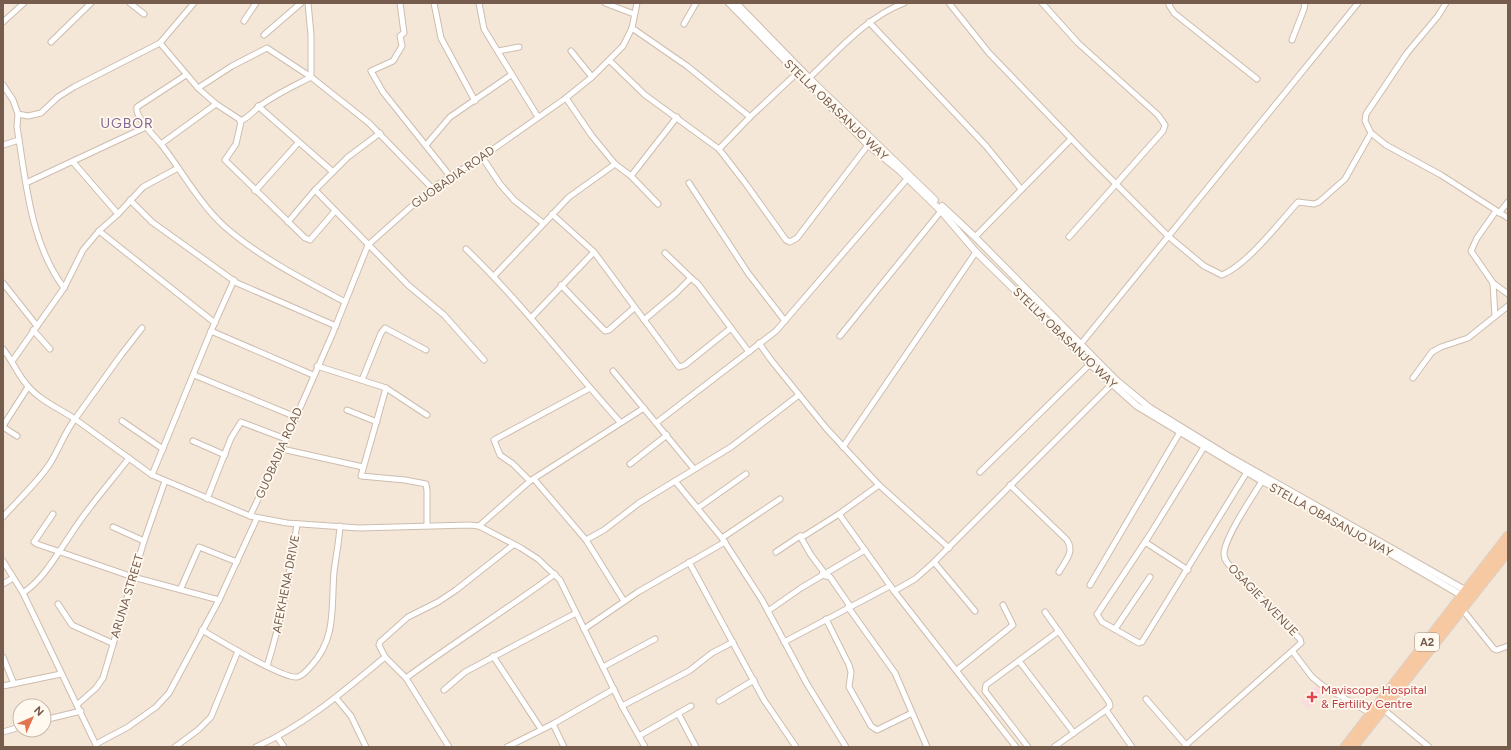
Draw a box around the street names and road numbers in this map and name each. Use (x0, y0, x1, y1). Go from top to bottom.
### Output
street label: STELLA OBASANJO WAY (781, 57, 891, 164)
street label: GUOBADIA ROAD (409, 143, 497, 211)
street label: STELLA OBASANJO WAY (1010, 285, 1120, 392)
street label: GUOBADIA ROAD (253, 405, 305, 501)
street label: STELLA OBASANJO WAY (1267, 480, 1396, 560)
street label: AFEKHENA DRIVE (270, 534, 302, 634)
street label: ARUNA STREET (108, 552, 146, 640)
street label: OSAGIE AVENUE (1225, 561, 1301, 639)
road number: A2 (1415, 633, 1439, 651)

